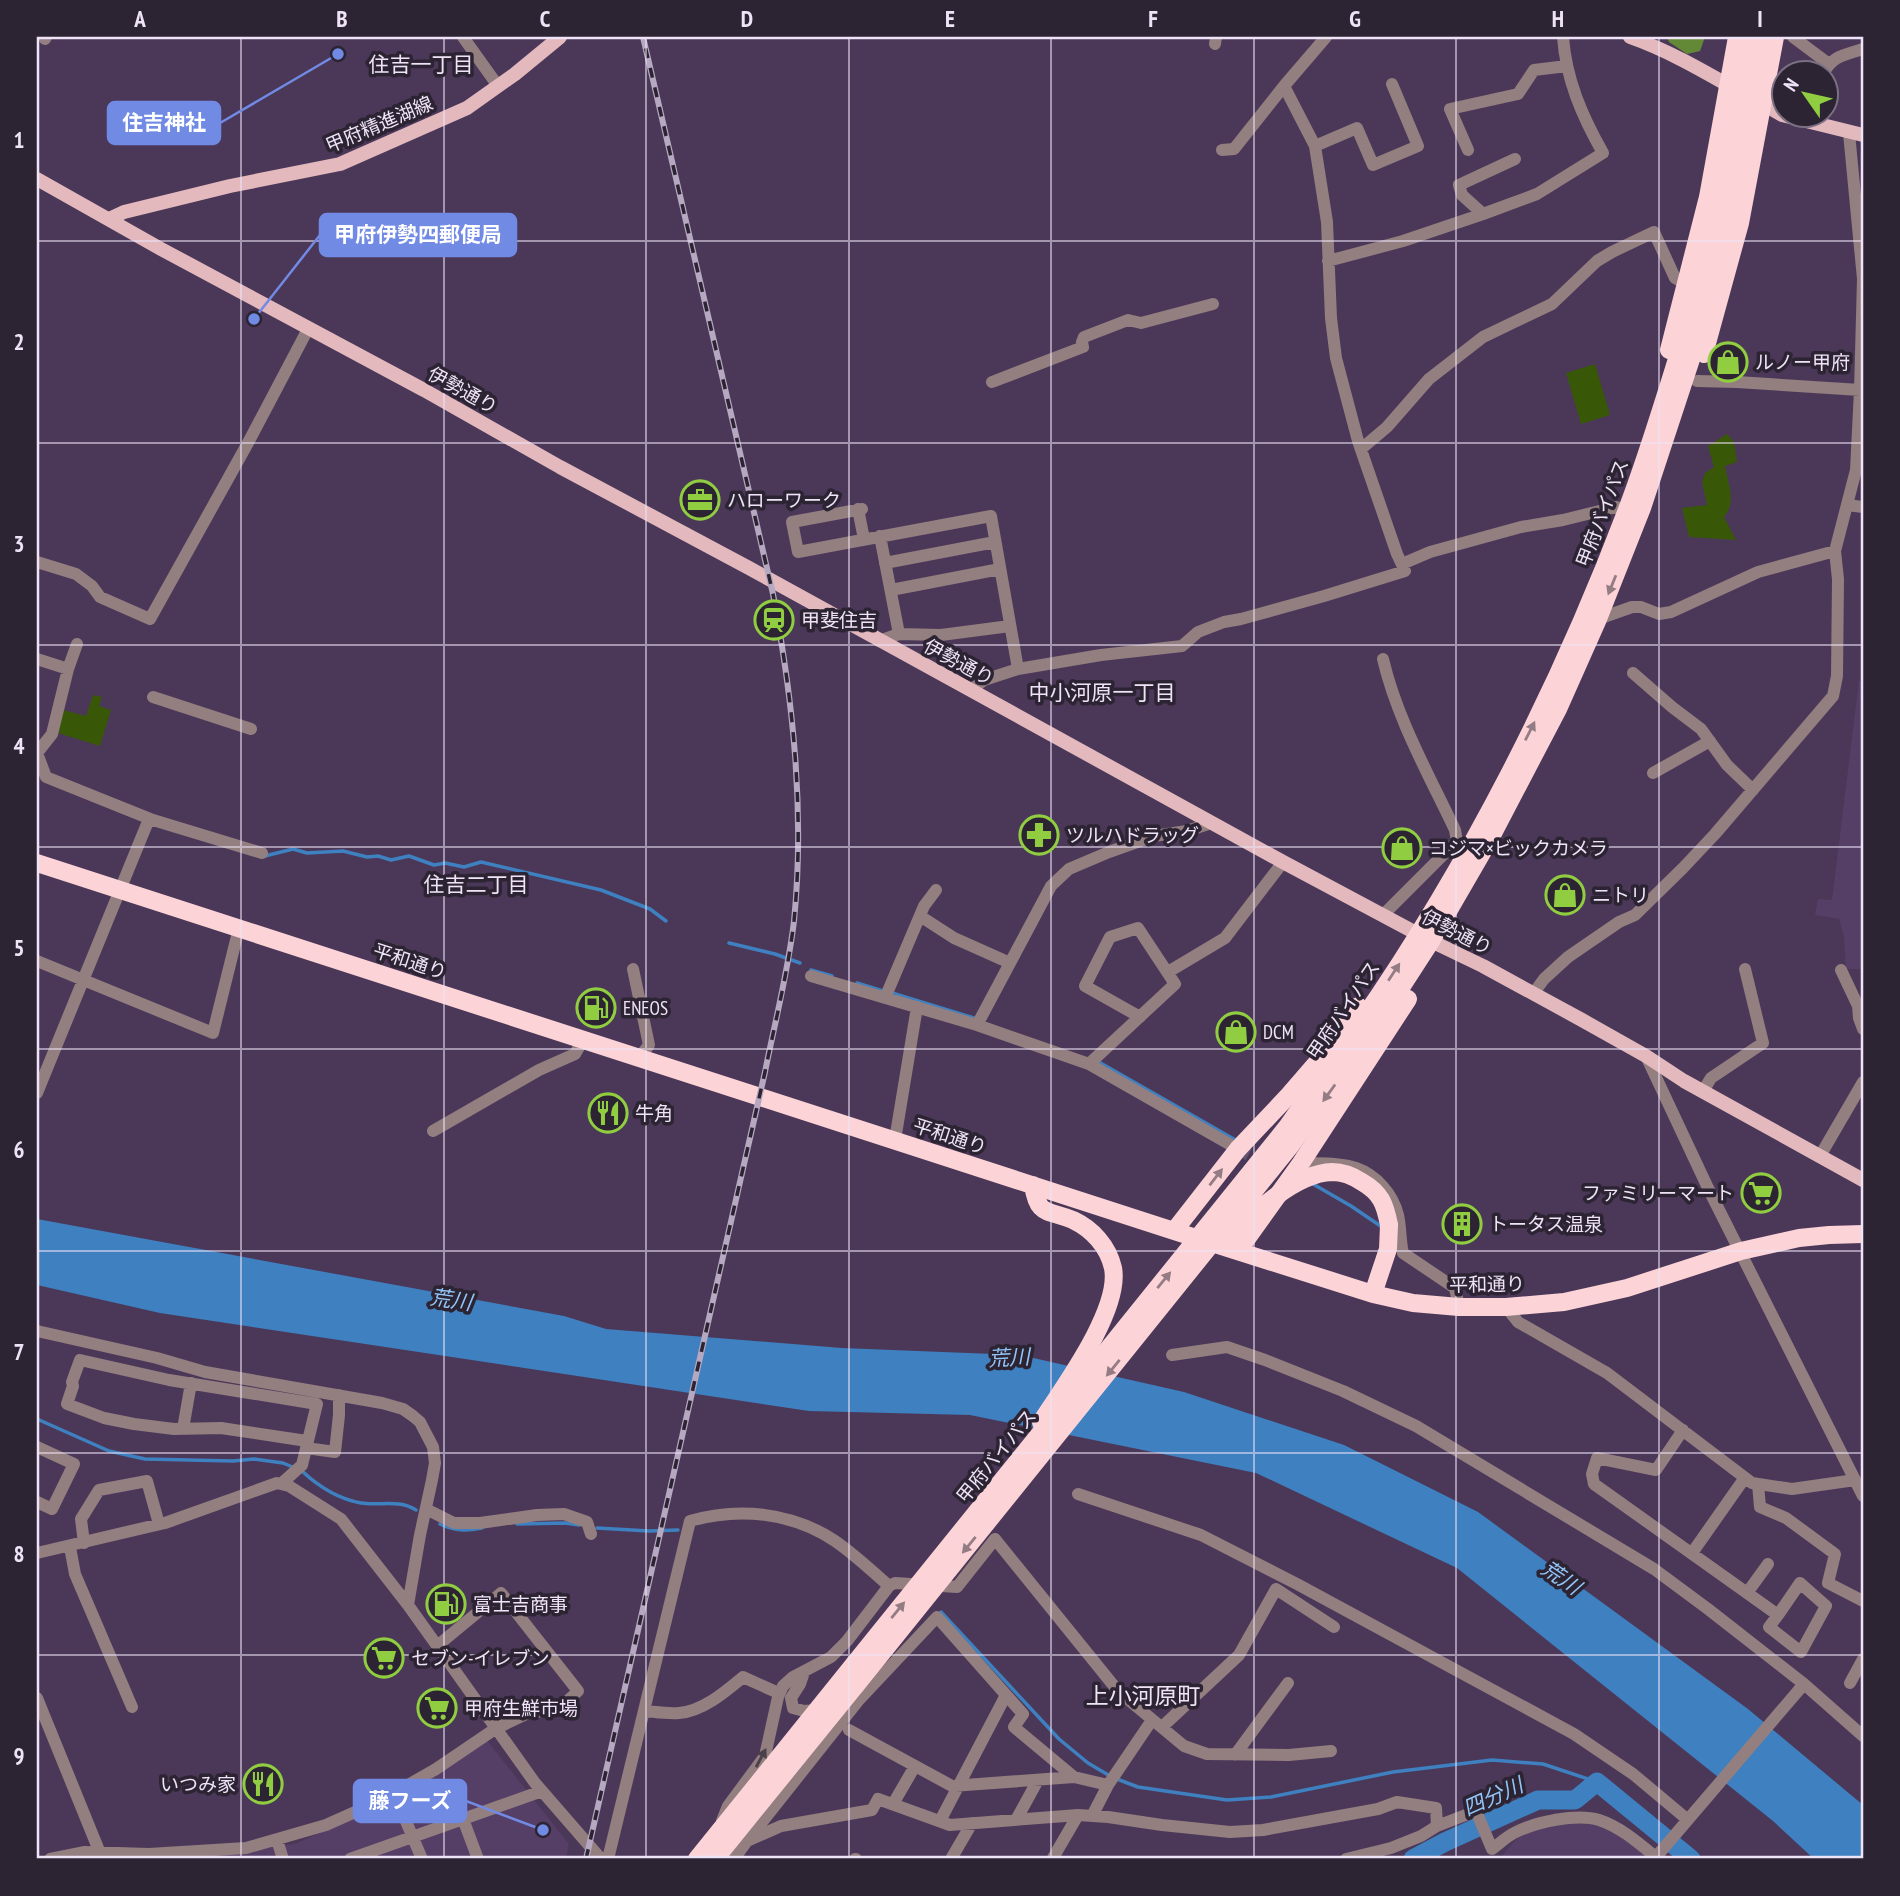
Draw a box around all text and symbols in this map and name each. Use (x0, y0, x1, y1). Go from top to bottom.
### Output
text: A (133, 4, 146, 33)
text: B (336, 4, 348, 33)
text: C (540, 4, 551, 33)
text: D (741, 4, 753, 33)
text: E (945, 4, 955, 33)
text: F (1148, 4, 1158, 33)
text: G (1349, 4, 1361, 33)
text: H (1552, 4, 1564, 33)
text: I (1757, 4, 1763, 33)
district label: 住吉一丁目 (369, 51, 474, 78)
north arrow (1770, 60, 1840, 130)
text: N (1778, 74, 1804, 95)
street label: 甲府精進湖線 (322, 91, 436, 157)
callout: 住吉神社 (108, 102, 220, 144)
text: 住吉神社 (122, 109, 206, 136)
text: 1 (14, 125, 25, 154)
callout: 甲府伊勢四郵便局 (320, 214, 516, 256)
text: 甲府伊勢四郵便局 (334, 221, 502, 248)
text: 2 (14, 327, 25, 356)
shop icon: ルノー甲府 (1707, 341, 1749, 383)
place label: ルノー甲府 (1755, 350, 1850, 374)
street label: 伊勢通り (424, 361, 502, 419)
street label: 甲府バイパス (1570, 456, 1634, 570)
office icon: ハローワーク (679, 479, 721, 521)
place label: ハローワーク (727, 488, 841, 512)
text: 3 (14, 529, 25, 558)
one-way arrow (1607, 574, 1618, 595)
station icon: 甲斐住吉 (753, 599, 795, 641)
place label: 甲斐住吉 (801, 608, 877, 632)
street label: 伊勢通り (920, 634, 998, 690)
district label: 中小河原一丁目 (1029, 679, 1176, 706)
one-way arrow (1524, 721, 1536, 741)
text: 4 (14, 731, 25, 760)
pharmacy icon: ツルハドラッグ (1018, 814, 1060, 856)
place label: ツルハドラッグ (1066, 823, 1199, 847)
shop icon: コジマ×ビックカメラ (1381, 827, 1423, 869)
place label: コジマ×ビックカメラ (1429, 836, 1608, 860)
district label: 住吉二丁目 (424, 871, 529, 898)
shop icon: ニトリ (1544, 874, 1586, 916)
place label: ニトリ (1592, 883, 1649, 907)
street label: 伊勢通り (1418, 904, 1496, 960)
text: 5 (14, 933, 25, 962)
street label: 平和通り (370, 938, 450, 984)
street label: 甲府バイパス (1301, 956, 1385, 1064)
one-way arrow (1388, 962, 1401, 982)
fuel station icon: ENEOS (575, 987, 617, 1029)
place label: ENEOS (623, 996, 668, 1020)
shop icon: DCM (1215, 1011, 1257, 1053)
place label: DCM (1263, 1020, 1294, 1044)
one-way arrow (1322, 1084, 1336, 1102)
restaurant icon: 牛角 (587, 1092, 629, 1134)
place label: 牛角 (635, 1101, 673, 1125)
street label: 平和通り (910, 1113, 990, 1159)
text: 6 (14, 1135, 25, 1164)
one-way arrow (1208, 1168, 1223, 1186)
supermarket icon: ファミリーマート (1740, 1172, 1782, 1214)
place label: ファミリーマート (1582, 1181, 1734, 1205)
building icon: トータス温泉 (1441, 1203, 1483, 1245)
place label: トータス温泉 (1489, 1212, 1603, 1236)
street label: 平和通り (1449, 1271, 1525, 1297)
one-way arrow (1156, 1272, 1171, 1289)
water label: 荒川 (428, 1283, 476, 1316)
text: 7 (14, 1337, 25, 1366)
water label: 荒川 (987, 1343, 1033, 1372)
one-way arrow (1106, 1359, 1121, 1376)
street label: 甲府バイパス (951, 1404, 1041, 1508)
one-way arrow (962, 1535, 977, 1553)
text: 8 (14, 1539, 25, 1568)
water label: 荒川 (1536, 1555, 1588, 1602)
fuel station icon: 富士吉商事 (425, 1583, 467, 1625)
place label: 富士吉商事 (473, 1592, 568, 1616)
one-way arrow (890, 1602, 905, 1619)
supermarket icon: セブン-イレブン (363, 1637, 405, 1679)
place label: セブン-イレブン (411, 1646, 550, 1670)
district label: 上小河原町 (1086, 1681, 1201, 1710)
supermarket icon: 甲府生鮮市場 (416, 1687, 458, 1729)
place label: 甲府生鮮市場 (464, 1696, 578, 1720)
text: 9 (14, 1741, 25, 1770)
one-way arrow (755, 1748, 767, 1768)
restaurant icon: いつみ家 (242, 1763, 284, 1805)
water label: 四分川 (1459, 1771, 1529, 1822)
place label: いつみ家 (160, 1772, 236, 1796)
callout: 藤フーズ (354, 1780, 466, 1822)
text: 藤フーズ (369, 1787, 451, 1814)

